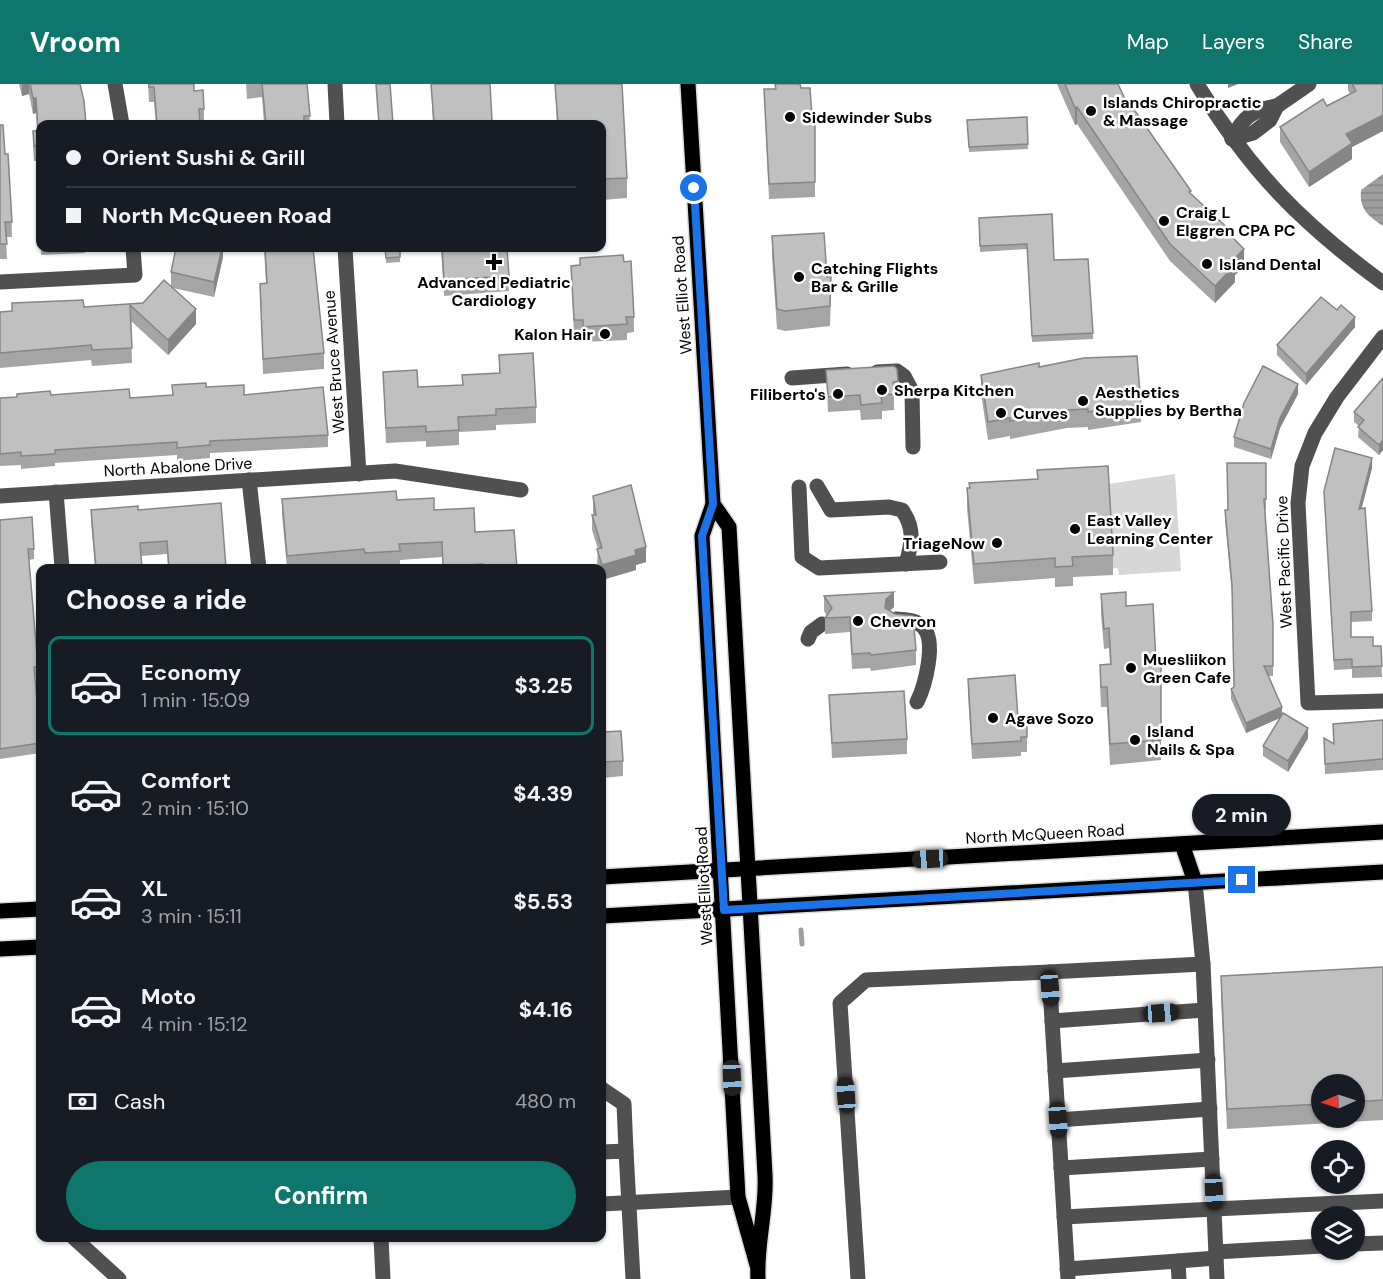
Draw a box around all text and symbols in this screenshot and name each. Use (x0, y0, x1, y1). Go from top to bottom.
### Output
text: Vroom (30, 24, 121, 61)
text: Map (1127, 28, 1169, 56)
text: Layers (1202, 28, 1265, 56)
text: Share (1298, 28, 1353, 56)
place label: Islands Chiropractic & Massage (1103, 92, 1261, 131)
marker: Islands Chiropractic & Massage (1084, 104, 1098, 118)
place label: Sidewinder Subs (802, 107, 932, 128)
marker: Sidewinder Subs (783, 110, 797, 124)
text: Orient Sushi & Grill (102, 143, 305, 172)
route start (680, 174, 707, 201)
text: North McQueen Road (102, 201, 332, 230)
place label: Craig L Elggren CPA PC (1176, 202, 1296, 241)
marker: Craig L Elggren CPA PC (1157, 214, 1171, 228)
street label: West Elliot Road (667, 235, 697, 355)
marker: Advanced Pediatric Cardiology (485, 253, 503, 271)
place label: Island Dental (1219, 254, 1321, 275)
marker: Island Dental (1200, 257, 1214, 271)
place label: Catching Flights Bar & Grille (811, 258, 938, 297)
marker: Catching Flights Bar & Grille (792, 270, 806, 284)
place label: Advanced Pediatric Cardiology (417, 272, 571, 311)
street label: West Bruce Avenue (319, 290, 349, 434)
place label: Kalon Hair (514, 324, 593, 345)
marker: Kalon Hair (598, 327, 612, 341)
place label: Sherpa Kitchen (894, 380, 1014, 401)
place label: Aesthetics Supplies by Bertha (1095, 382, 1242, 421)
marker: Sherpa Kitchen (875, 383, 889, 397)
place label: Filiberto's (750, 384, 826, 405)
marker: Filiberto's (831, 387, 845, 401)
marker: Aesthetics Supplies by Bertha (1076, 394, 1090, 408)
place label: Curves (1013, 403, 1068, 424)
marker: Curves (994, 406, 1008, 420)
street label: North Abalone Drive (103, 453, 253, 481)
street label: West Pacific Drive (1271, 495, 1297, 629)
place label: East Valley Learning Center (1087, 510, 1213, 549)
marker: East Valley Learning Center (1068, 522, 1082, 536)
place label: TriageNow (903, 533, 985, 554)
marker: TriageNow (990, 536, 1004, 550)
text: Choose a ride (66, 582, 247, 617)
place label: Chevron (870, 611, 936, 632)
marker: Chevron (851, 614, 865, 628)
place label: Muesliikon Green Cafe (1143, 649, 1231, 688)
text: Economy (141, 658, 241, 687)
icon: car (69, 659, 123, 713)
marker: Muesliikon Green Cafe (1124, 661, 1138, 675)
text: $3.25 (515, 671, 573, 700)
text: 1 min · 15:09 (141, 687, 250, 713)
place label: Agave Sozo (1005, 708, 1094, 729)
marker: Agave Sozo (986, 711, 1000, 725)
place label: Island Nails & Spa (1147, 721, 1235, 760)
marker: Island Nails & Spa (1128, 733, 1142, 747)
text: Comfort (141, 766, 231, 795)
icon: car (69, 767, 123, 821)
text: $4.39 (513, 779, 573, 808)
callout: 2 min (1192, 793, 1292, 835)
text: 2 min · 15:10 (141, 795, 249, 821)
text: 2 min (1215, 802, 1268, 828)
street label: North McQueen Road (965, 819, 1125, 849)
street label: West Elliot Road (690, 826, 718, 946)
car (912, 849, 948, 869)
route end (1228, 866, 1255, 893)
text: XL (141, 874, 168, 903)
icon: car (69, 875, 123, 929)
text: $5.53 (514, 887, 573, 916)
text: 3 min · 15:11 (141, 903, 242, 929)
car (1040, 969, 1060, 1007)
text: Moto (141, 982, 196, 1011)
icon: car (69, 983, 123, 1037)
text: $4.16 (519, 995, 573, 1024)
car (1142, 1003, 1180, 1023)
text: 4 min · 15:12 (141, 1011, 247, 1037)
car (722, 1060, 742, 1096)
north arrow (1311, 1074, 1365, 1128)
map controls (1311, 1074, 1365, 1260)
car (836, 1076, 856, 1114)
icon: cash (66, 1085, 99, 1118)
text: Cash (114, 1087, 165, 1116)
text: 480 m (515, 1088, 576, 1114)
car (1048, 1101, 1068, 1139)
button: locate (1311, 1140, 1365, 1194)
button: Confirm (66, 1161, 576, 1230)
car (1204, 1174, 1224, 1210)
button: layers (1311, 1206, 1365, 1260)

